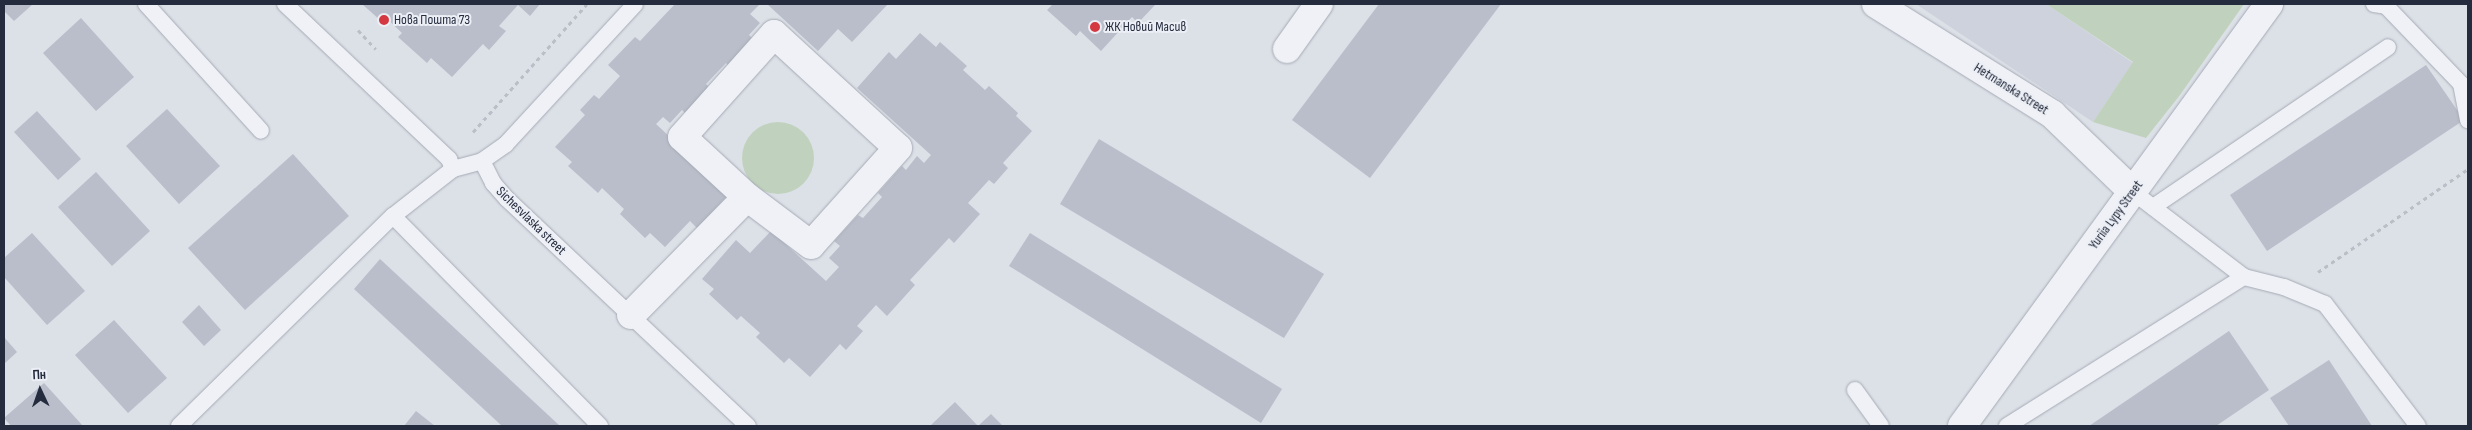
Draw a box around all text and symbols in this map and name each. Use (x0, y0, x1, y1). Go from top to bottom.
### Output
place label: Нова Пошта 73 (394, 12, 470, 28)
marker: Нова Пошта 73 (378, 14, 390, 26)
place label: ЖК Новий Масив (1105, 19, 1186, 35)
marker: ЖК Новий Масив (1089, 21, 1101, 33)
street label: Hetmanska Street (1971, 59, 2051, 119)
street label: Yuriia Lypy Street (2085, 177, 2147, 253)
street label: Sichesvlaska street (493, 183, 569, 259)
north arrow (15, 365, 65, 415)
text: Пн (32, 366, 46, 383)

